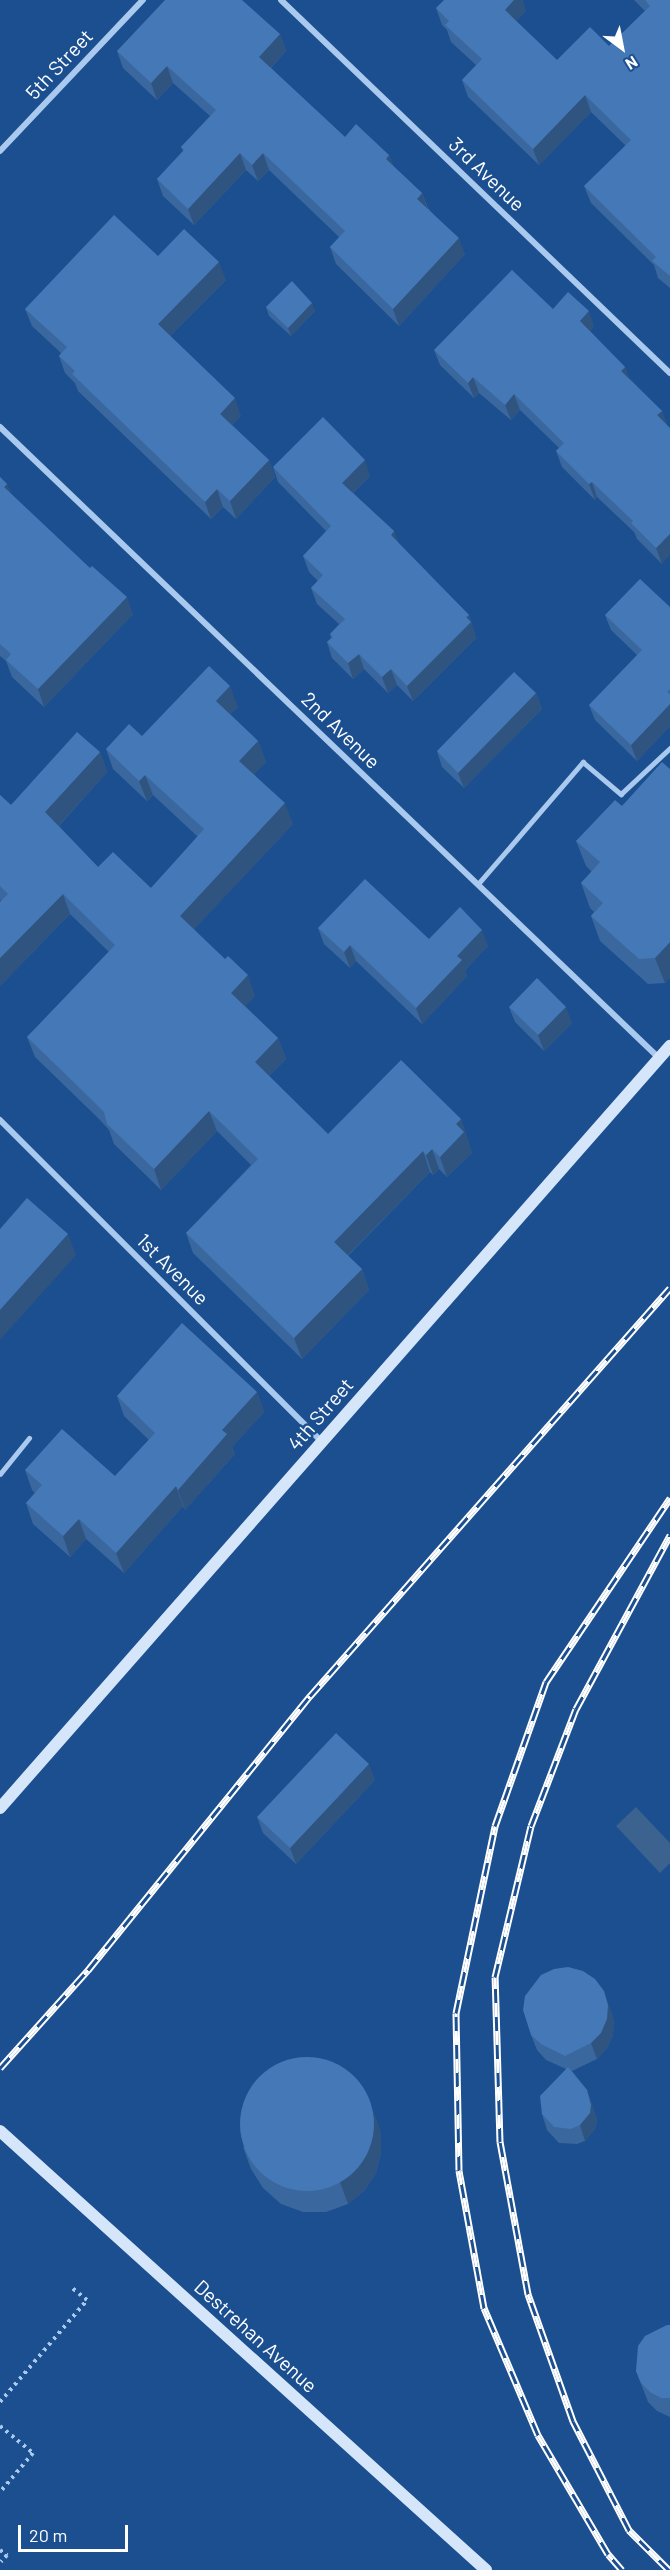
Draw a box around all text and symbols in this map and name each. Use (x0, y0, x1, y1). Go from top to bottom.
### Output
north arrow (592, 18, 652, 78)
street label: 5th Street (21, 24, 97, 104)
text: N (622, 53, 641, 75)
street label: 3rd Avenue (444, 132, 530, 216)
street label: 2nd Avenue (297, 687, 385, 773)
street label: 1st Avenue (132, 1228, 214, 1310)
street label: 4th Street (282, 1373, 358, 1455)
street label: Destrehan Avenue (190, 2275, 322, 2397)
scale bar (21, 2513, 130, 2551)
text: 20 m (29, 2524, 67, 2546)

